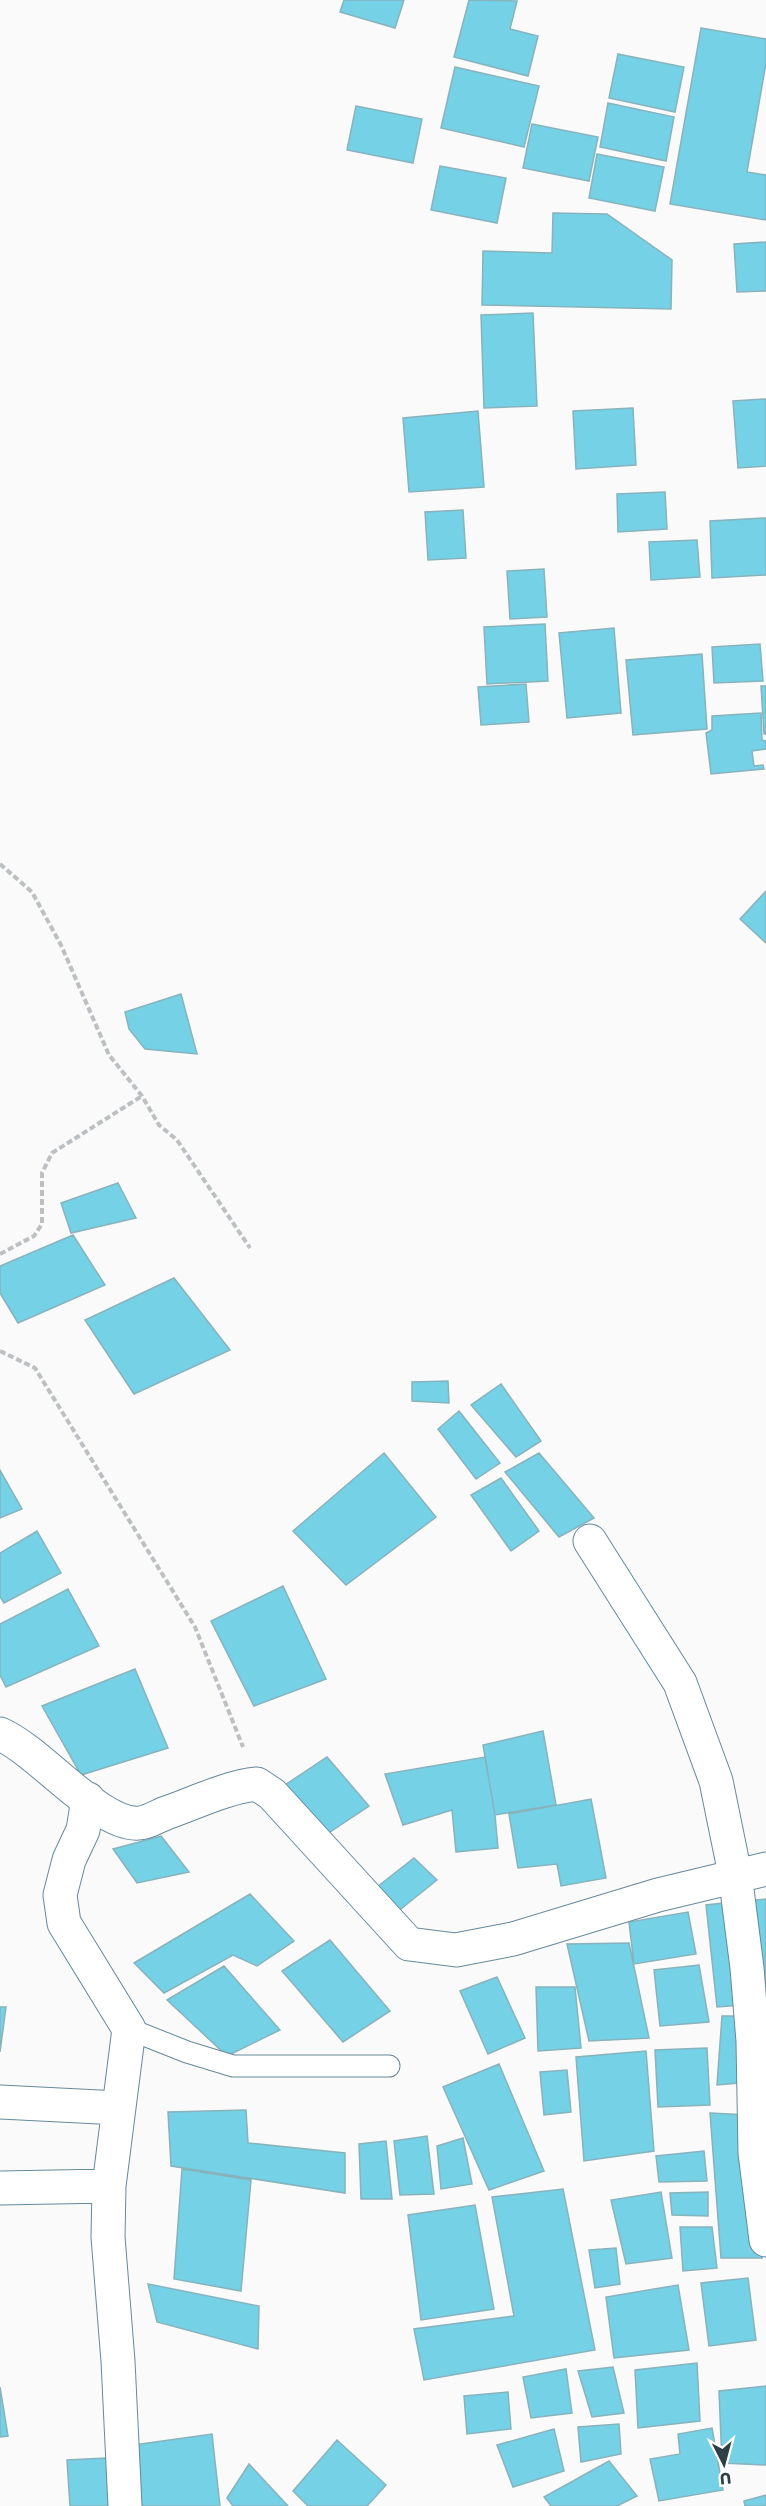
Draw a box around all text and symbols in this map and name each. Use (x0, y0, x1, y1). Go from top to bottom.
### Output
north arrow (694, 2434, 754, 2494)
text: U (719, 2466, 732, 2490)

